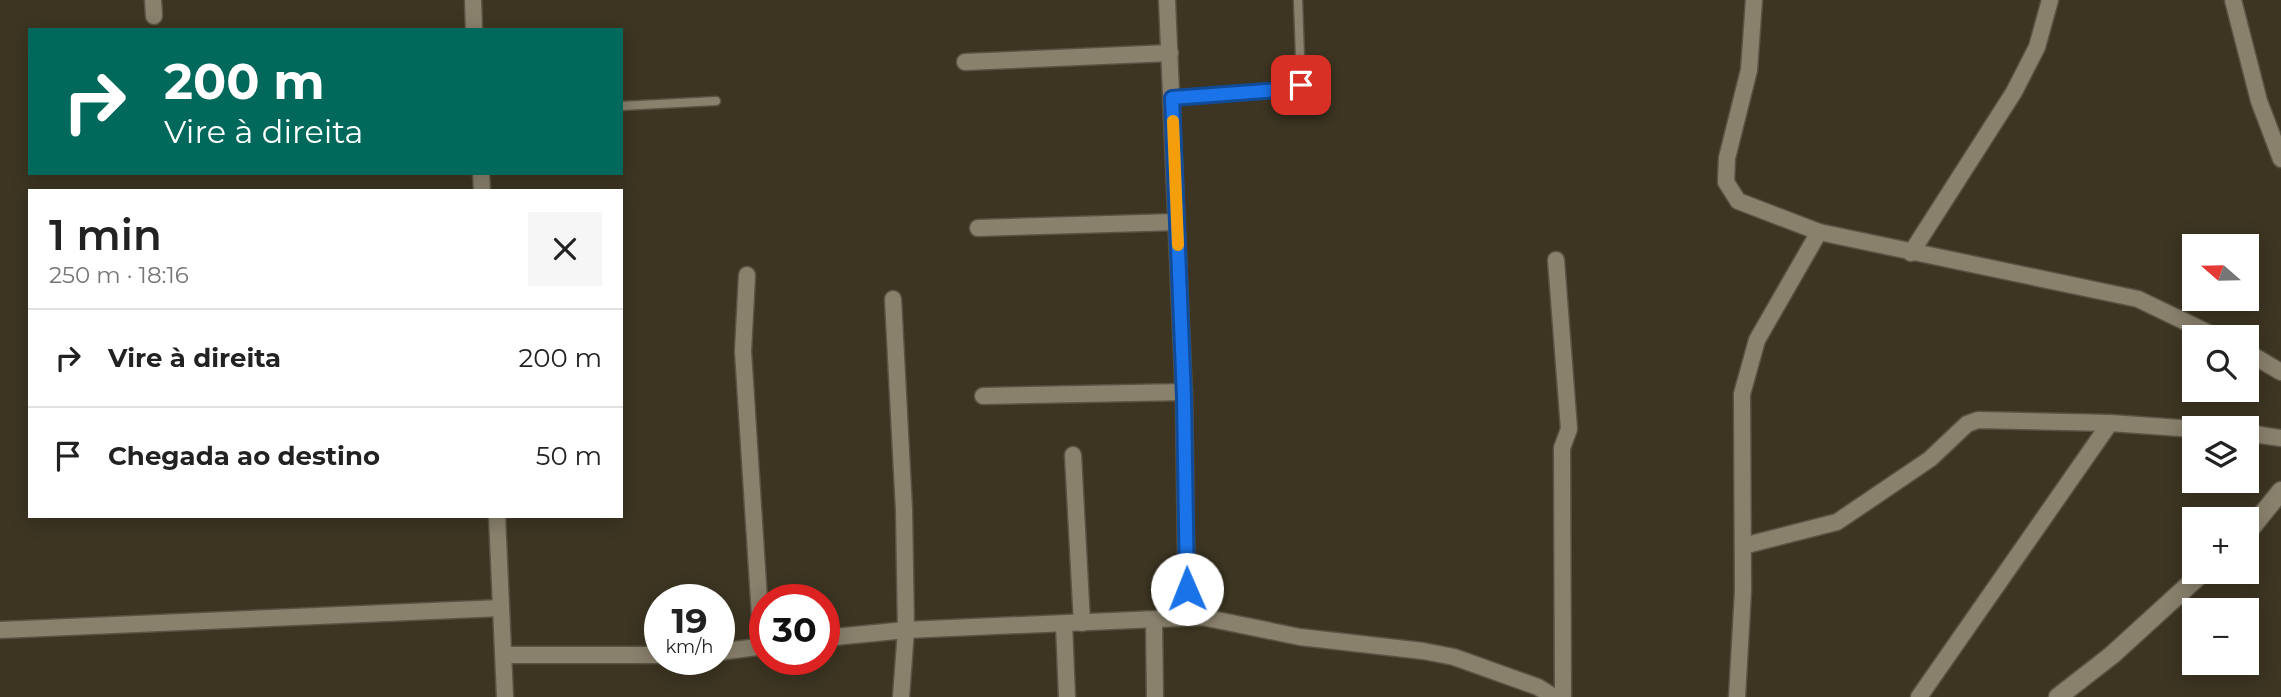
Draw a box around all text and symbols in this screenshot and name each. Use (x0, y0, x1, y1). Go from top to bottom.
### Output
text: 200 m (164, 52, 325, 111)
pin (1271, 55, 1331, 115)
icon: right (49, 56, 140, 147)
icon: arrive (1282, 66, 1320, 104)
text: Vire à direita (164, 112, 363, 151)
text: 1 min (49, 209, 162, 261)
button: close (528, 212, 602, 286)
north arrow (2182, 234, 2259, 312)
map controls (2182, 234, 2259, 675)
text: 250 m · 18:16 (49, 261, 189, 289)
button: search (2182, 325, 2259, 402)
icon: right (49, 339, 87, 377)
text: Vire à direita (108, 342, 281, 374)
text: 200 m (518, 342, 602, 374)
button: layers (2182, 416, 2259, 493)
icon: arrive (49, 437, 87, 475)
text: Chegada ao destino (108, 440, 380, 472)
text: 50 m (536, 440, 602, 472)
button: + (2182, 507, 2259, 584)
position arrow (1150, 552, 1224, 626)
speed limit sign: 30 (749, 584, 840, 675)
button: − (2182, 598, 2259, 675)
text: 19 (671, 599, 708, 642)
text: km/h (665, 636, 714, 658)

